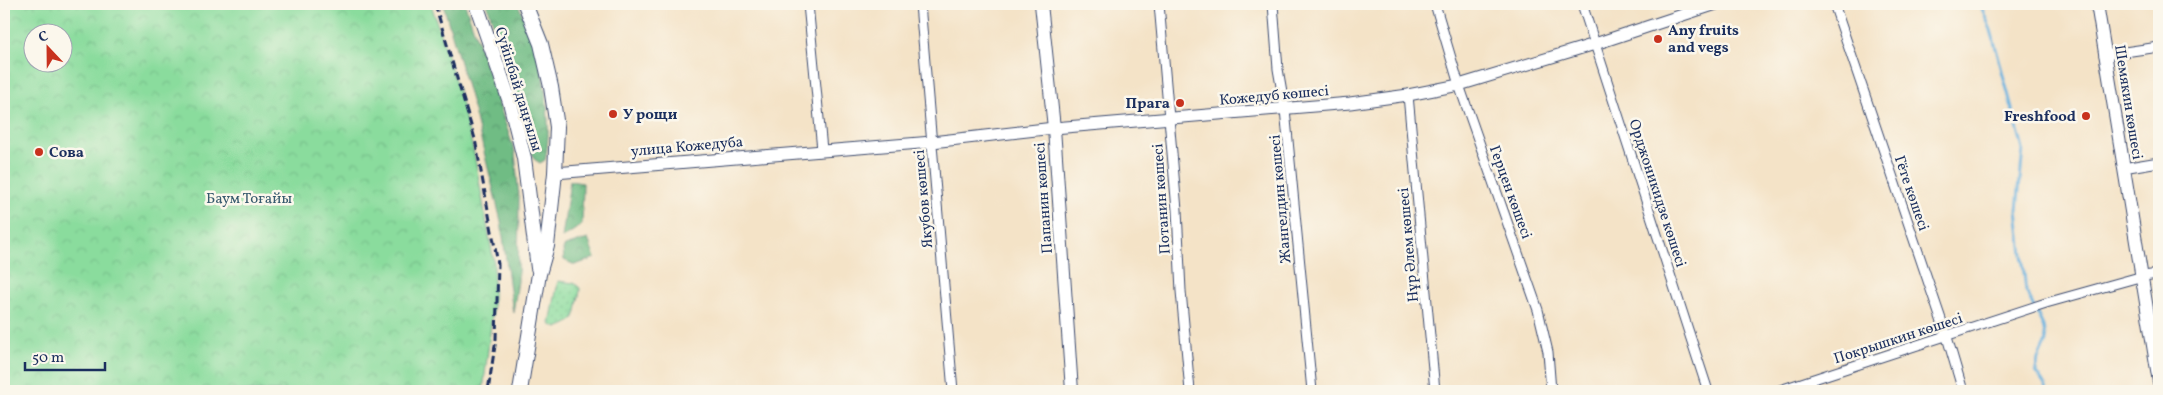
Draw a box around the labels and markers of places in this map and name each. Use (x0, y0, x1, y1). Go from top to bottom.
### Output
place label: Any fruits and vegs (1668, 21, 1739, 59)
marker: Any fruits and vegs (1652, 33, 1664, 45)
place label: Прага (1126, 94, 1170, 115)
marker: Прага (1174, 97, 1186, 109)
place label: У рощи (623, 105, 678, 126)
place label: Freshfood (2004, 107, 2076, 128)
marker: У рощи (607, 108, 619, 120)
marker: Freshfood (2080, 110, 2092, 122)
place label: Сова (49, 143, 84, 164)
marker: Сова (33, 146, 45, 158)

